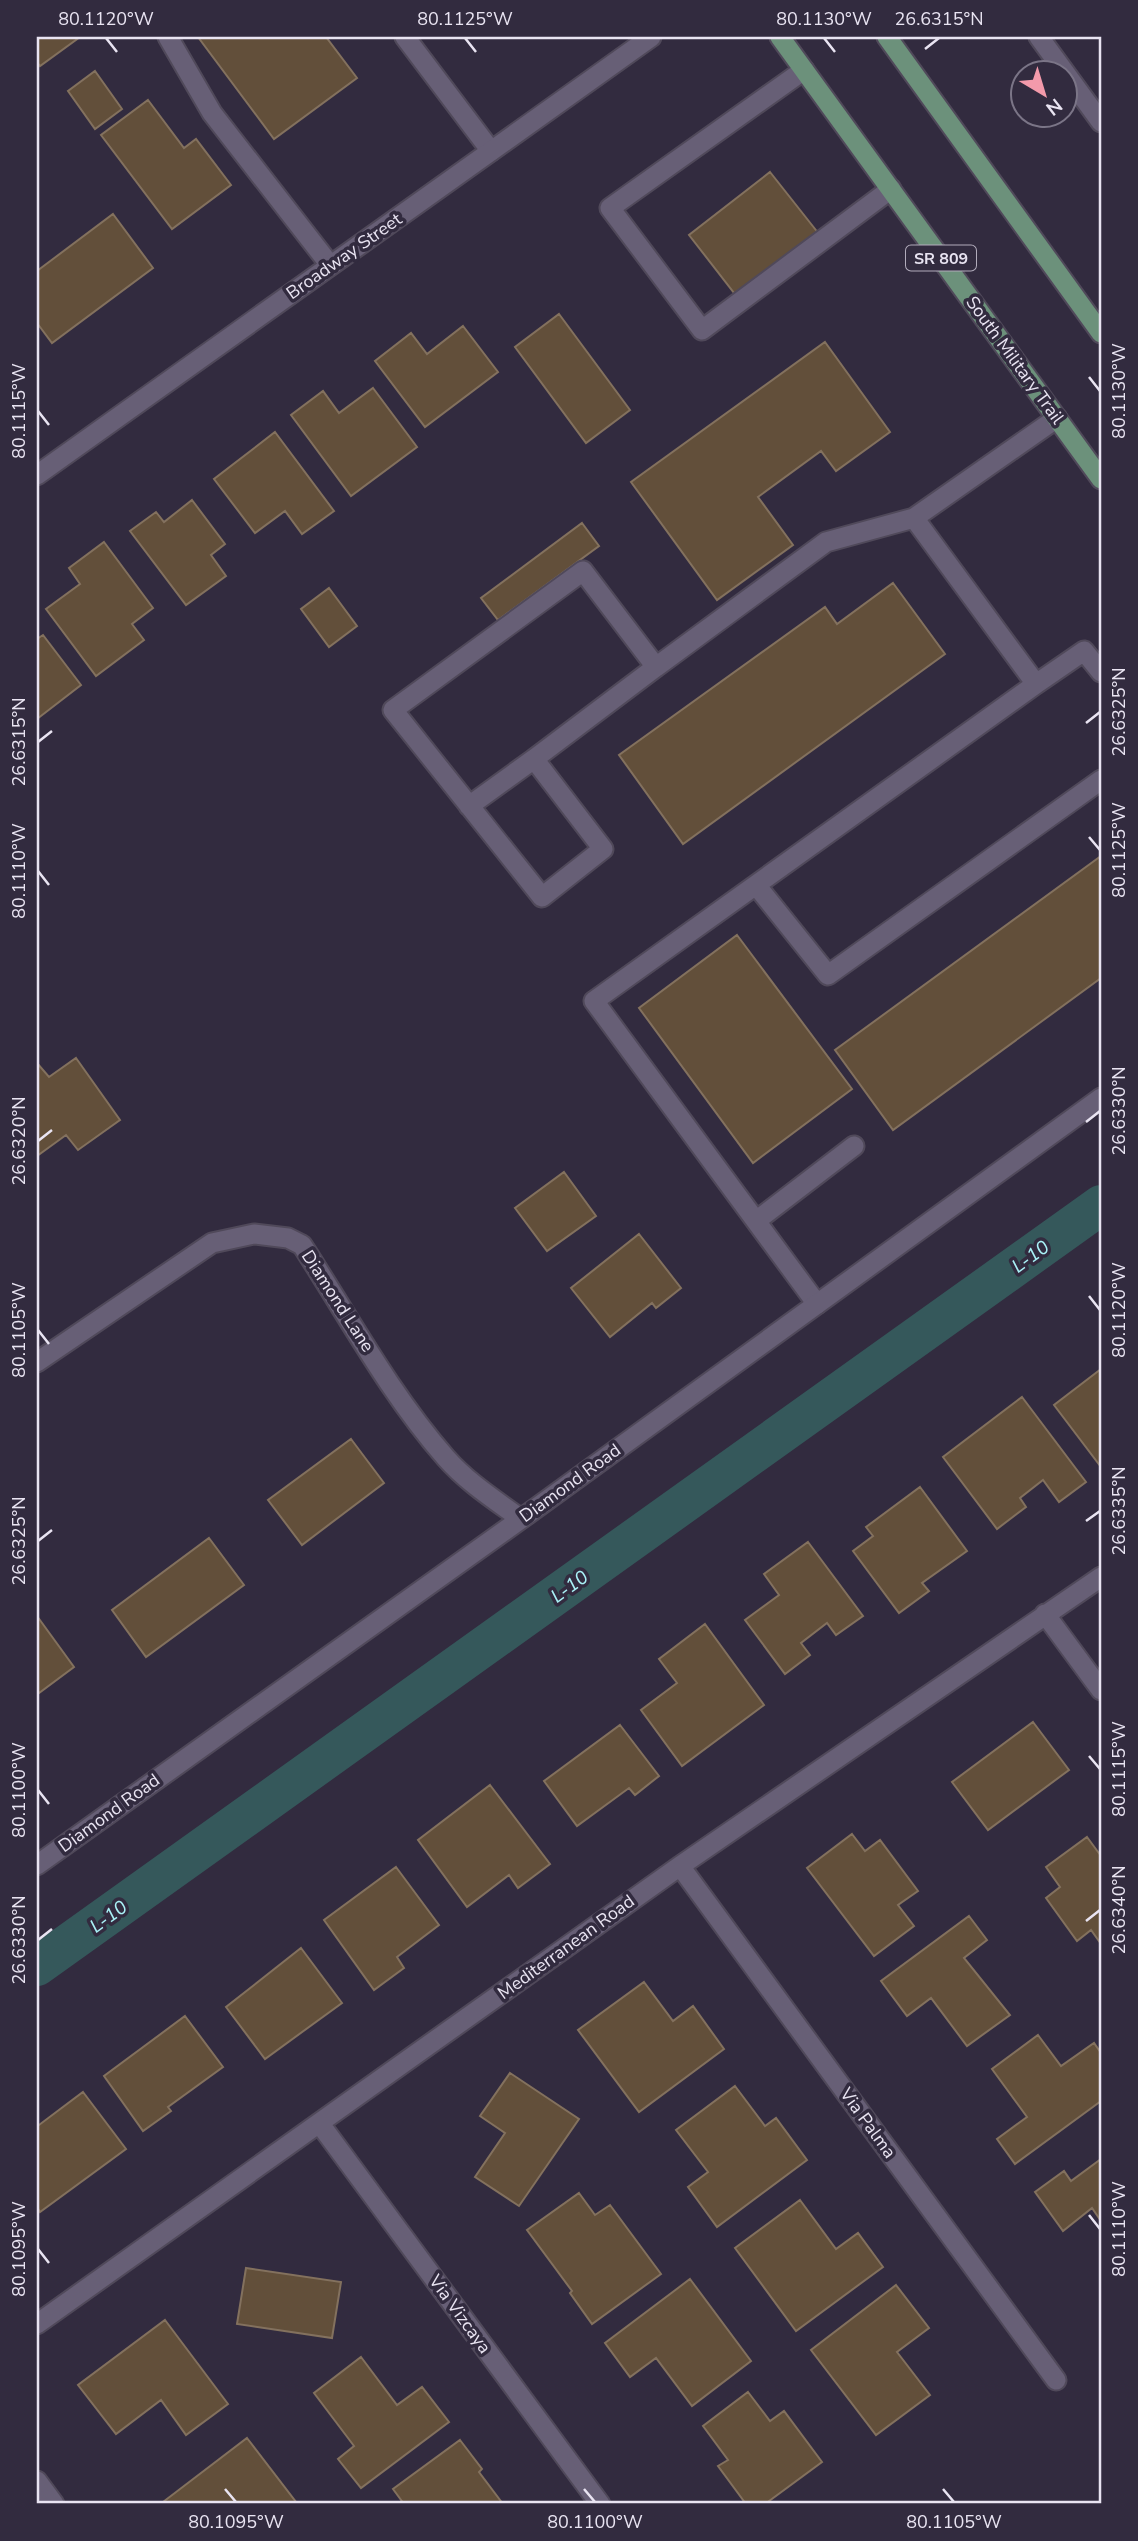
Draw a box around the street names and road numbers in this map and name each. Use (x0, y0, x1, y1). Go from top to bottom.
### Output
street label: Broadway Street (281, 207, 407, 305)
road number: SR 809 (906, 246, 976, 270)
street label: South Military Trail (960, 291, 1070, 429)
street label: Diamond Lane (296, 1245, 380, 1357)
street label: Diamond Road (515, 1438, 625, 1528)
street label: Diamond Road (54, 1768, 164, 1858)
street label: Mediterranean Road (493, 1889, 639, 2005)
street label: Via Palma (834, 2082, 902, 2163)
street label: Via Vizcaya (423, 2269, 497, 2358)

